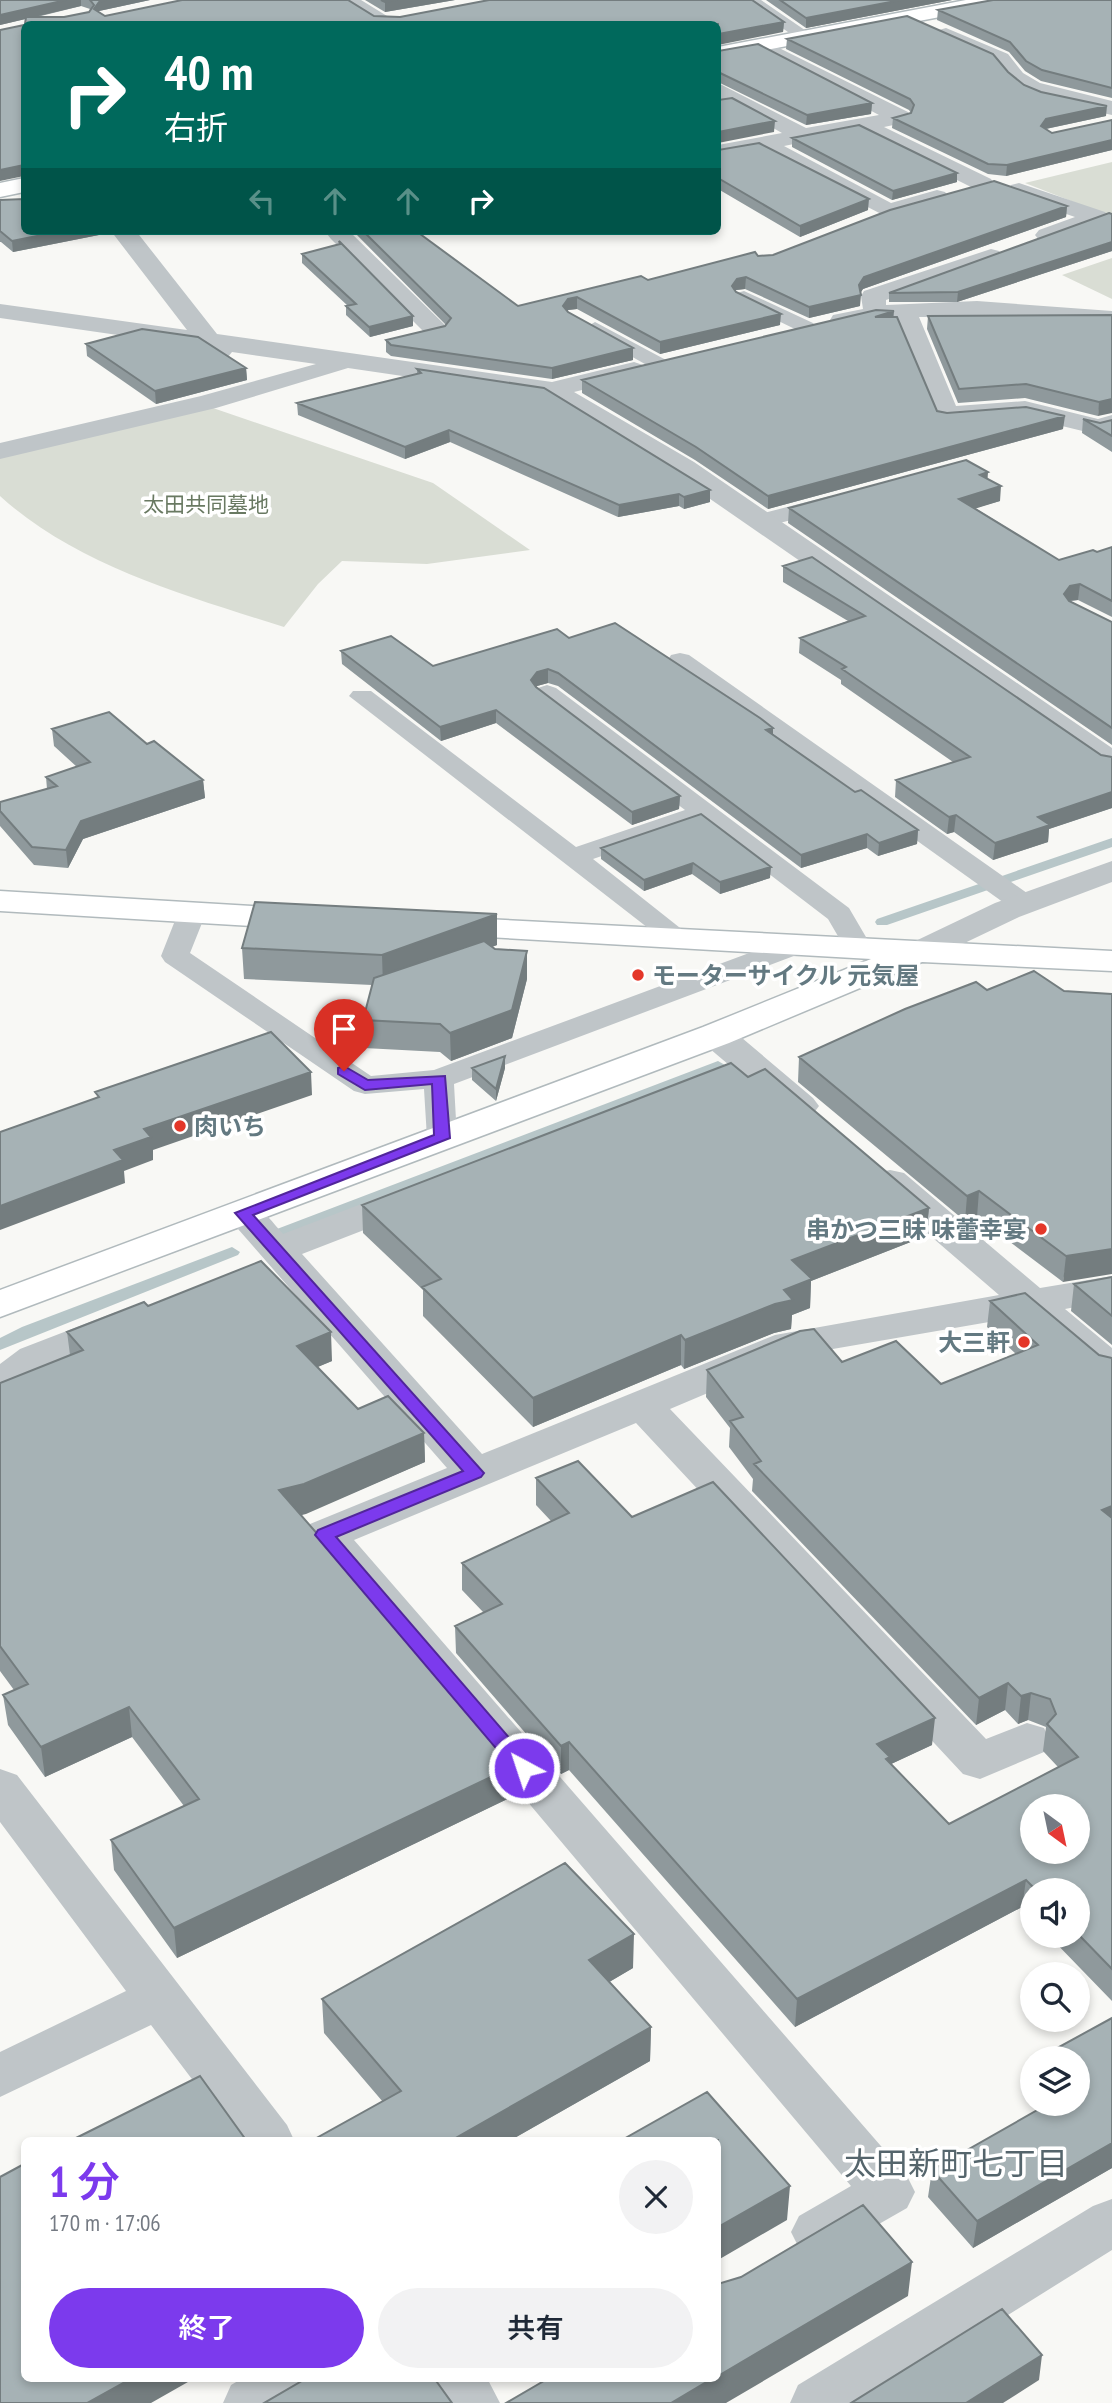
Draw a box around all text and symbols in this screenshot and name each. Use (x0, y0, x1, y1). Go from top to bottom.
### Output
text: 40 m (164, 40, 253, 104)
icon: right (49, 49, 140, 140)
text: 右折 (164, 106, 228, 148)
icon: left (243, 182, 281, 220)
icon: ahead (316, 182, 354, 220)
icon: ahead (389, 182, 427, 220)
icon: right (462, 182, 500, 220)
park label: 太田共同墓地 (143, 491, 269, 518)
place label: モーターサイクル 元気屋 (652, 960, 919, 991)
marker: モーターサイクル 元気屋 (630, 967, 646, 983)
pin (314, 999, 374, 1071)
icon: arrive (325, 1010, 363, 1048)
place label: 肉いち (194, 1111, 266, 1142)
marker: 肉いち (172, 1118, 188, 1134)
place label: 串かつ三昧 味蕾幸宴 (806, 1214, 1027, 1245)
marker: 串かつ三昧 味蕾幸宴 (1033, 1221, 1049, 1237)
place label: 大三軒 (938, 1327, 1010, 1358)
marker: 大三軒 (1016, 1334, 1032, 1350)
position arrow (487, 1731, 561, 1805)
north arrow (1020, 1794, 1090, 1864)
map controls (1020, 1794, 1090, 2116)
button: sound (1020, 1878, 1090, 1948)
button: search (1020, 1962, 1090, 2032)
button: layers (1020, 2046, 1090, 2116)
district label: 太田新町七丁目 (844, 2142, 1068, 2184)
text: 1 分 (49, 2154, 120, 2209)
button: close (619, 2160, 693, 2234)
text: 170 m · 17:06 (49, 2208, 161, 2237)
button: 終了 (49, 2288, 364, 2368)
button: 共有 (378, 2288, 693, 2368)

